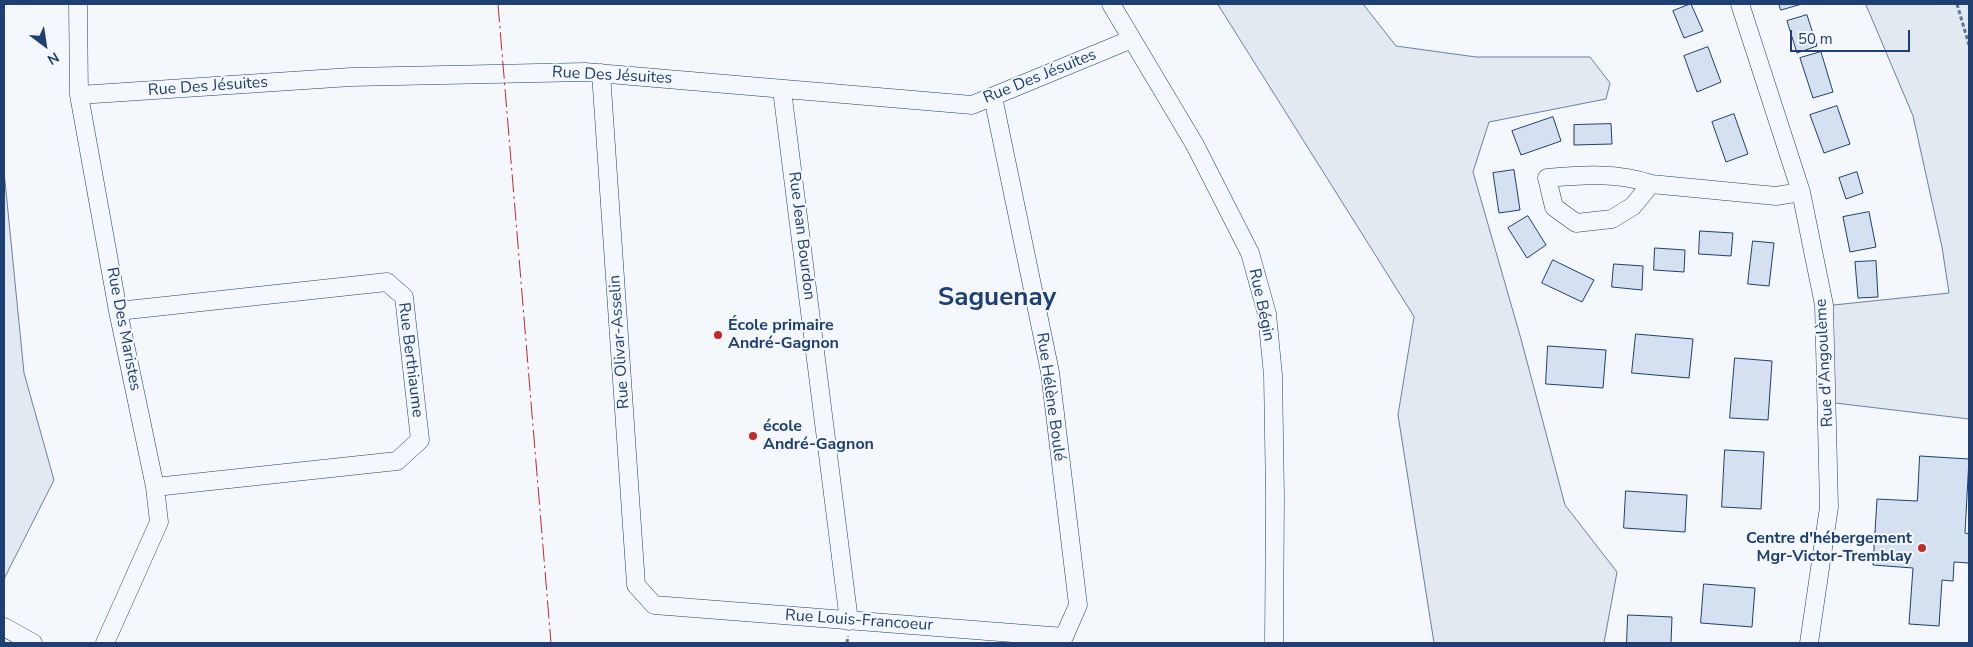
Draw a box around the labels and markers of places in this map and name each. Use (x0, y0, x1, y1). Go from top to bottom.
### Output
place label: École primaire André-Gagnon (728, 316, 839, 354)
marker: École primaire André-Gagnon (712, 329, 724, 341)
place label: école André-Gagnon (763, 417, 874, 455)
marker: école André-Gagnon (747, 430, 759, 442)
place label: Centre d'hébergement Mgr-Victor-Tremblay (1746, 529, 1912, 567)
marker: Centre d'hébergement Mgr-Victor-Tremblay (1916, 542, 1928, 554)

